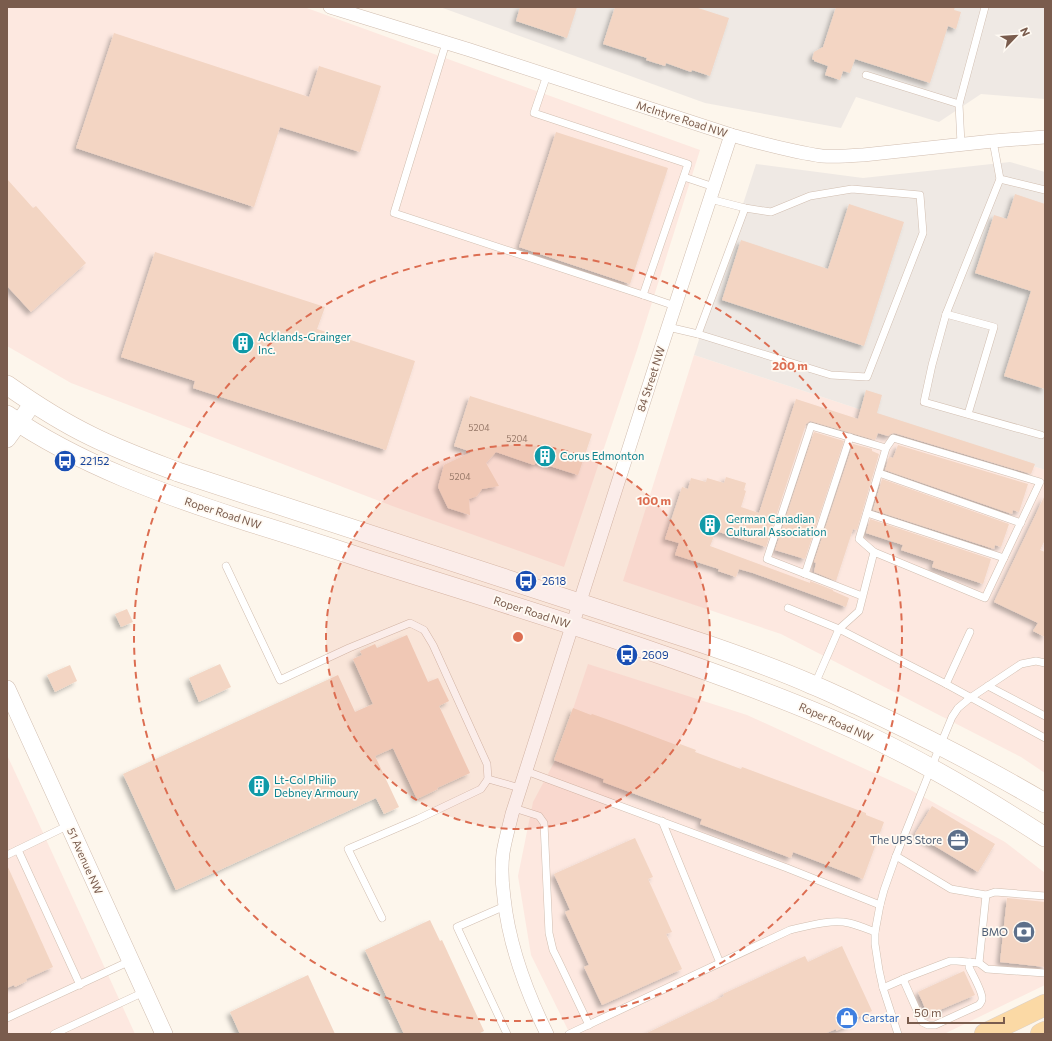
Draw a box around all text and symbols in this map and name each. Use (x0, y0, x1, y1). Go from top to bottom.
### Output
north arrow (996, 16, 1036, 56)
text: N (1018, 25, 1033, 38)
street label: McIntyre Road NW (635, 98, 729, 139)
building icon: Acklands-Grainger Inc. (230, 330, 256, 356)
place label: Acklands-Grainger Inc. (258, 330, 351, 356)
street label: 84 Street NW (634, 344, 667, 413)
text: 200 m (772, 358, 808, 372)
house number: 5204 (468, 422, 490, 433)
house number: 5204 (506, 433, 528, 444)
building icon: Corus Edmonton (532, 443, 558, 469)
bus stop icon: 22152 (52, 448, 78, 474)
place label: Corus Edmonton (560, 449, 644, 462)
place label: 22152 (80, 454, 109, 467)
house number: 5204 (449, 471, 471, 482)
text: 100 m (637, 493, 671, 507)
street label: Roper Road NW (183, 494, 263, 531)
building icon: German Canadian Cultural Association (697, 512, 723, 538)
place label: German Canadian Cultural Association (726, 512, 826, 538)
bus stop icon: 2618 (513, 568, 539, 594)
place label: 2618 (542, 574, 566, 587)
street label: Roper Road NW (492, 593, 572, 630)
centre of rings (511, 630, 525, 644)
bus stop icon: 2609 (614, 642, 640, 668)
place label: 2609 (642, 648, 669, 661)
street label: Roper Road NW (797, 699, 875, 744)
building icon: Lt-Col Philip Debney Armoury (246, 773, 272, 799)
place label: Lt-Col Philip Debney Armoury (274, 773, 359, 799)
street label: 51 Avenue NW (65, 826, 106, 896)
office icon: The UPS Store (945, 827, 971, 853)
place label: The UPS Store (870, 833, 942, 846)
bank icon: BMO (1011, 919, 1037, 945)
place label: BMO (982, 925, 1008, 938)
scale bar (908, 999, 1004, 1025)
shop icon: Carstar (834, 1005, 860, 1031)
text: 50 m (914, 1005, 942, 1019)
place label: Carstar (862, 1011, 900, 1024)

